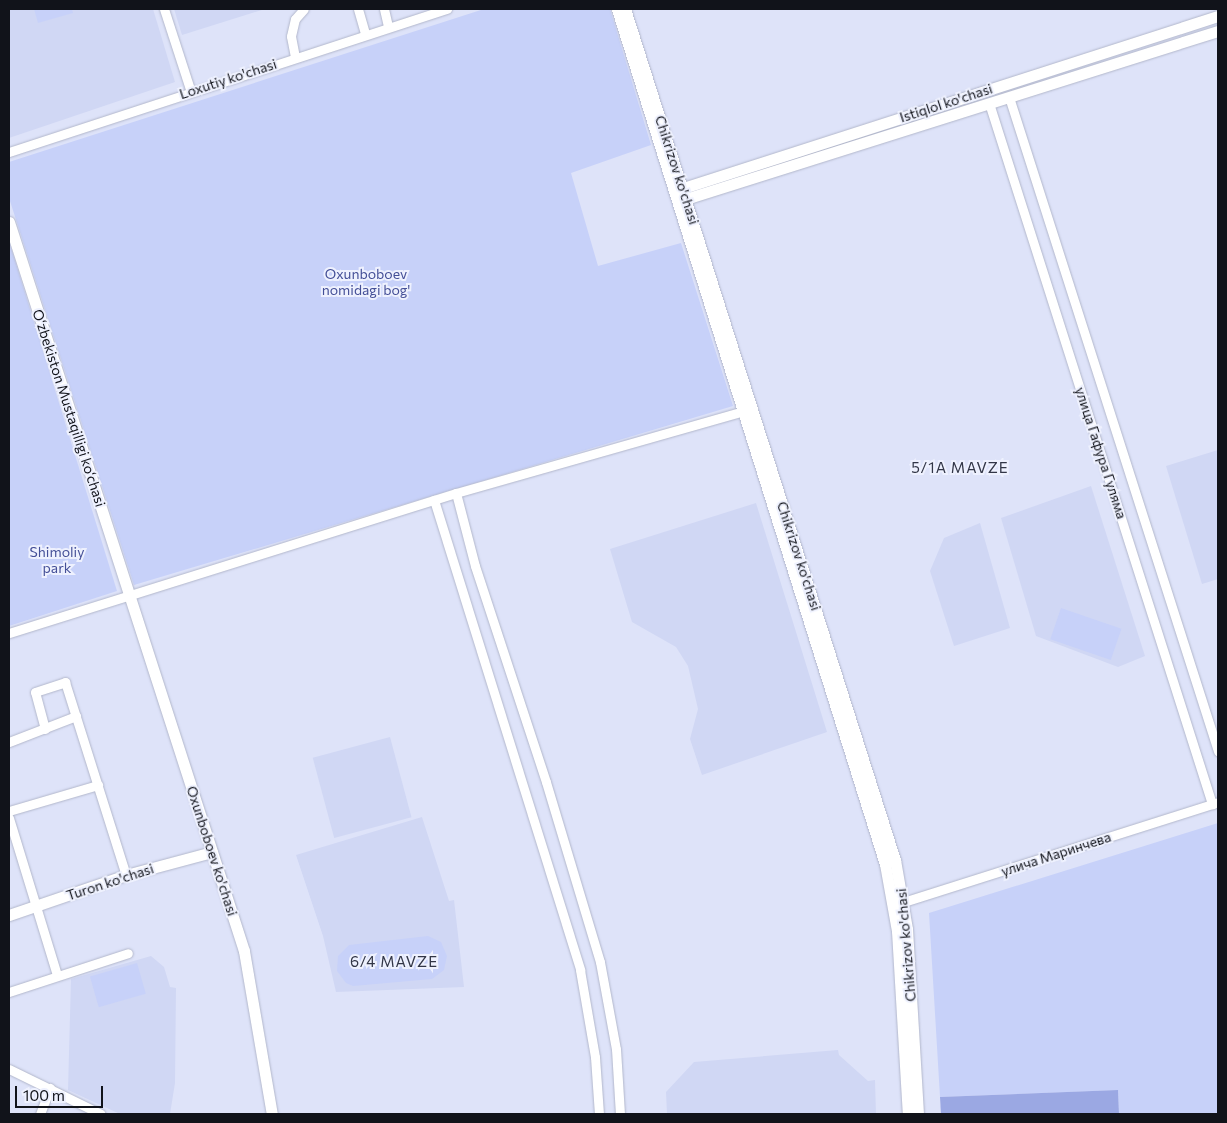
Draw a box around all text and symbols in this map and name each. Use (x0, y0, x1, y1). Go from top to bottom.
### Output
street label: Loxutiy ko'chasi (177, 55, 279, 103)
street label: Istiqlol ko'chasi (897, 80, 995, 126)
street label: Chikrizov ko'chasi (651, 113, 703, 227)
park label: Oxunboboev nomidagi bog' (322, 266, 410, 298)
street label: O‘zbekiston Mustaqilligi ko‘chasi (29, 307, 109, 509)
street label: улица Гафура Гуляма (1072, 385, 1130, 521)
district label: 5/1A MAVZE (910, 459, 1010, 477)
street label: Chikrizov ko'chasi (773, 499, 825, 613)
park label: Shimoliy park (30, 544, 84, 576)
street label: Oxunboboev ko'chasi (183, 784, 241, 918)
street label: улича Маринчева (999, 828, 1113, 880)
street label: Turon ko'chasi (64, 860, 156, 904)
street label: Chikrizov ko'chasi (893, 888, 919, 1002)
district label: 6/4 MAVZE (349, 953, 439, 971)
scale bar (18, 1076, 105, 1108)
text: 100 m (23, 1086, 65, 1104)

